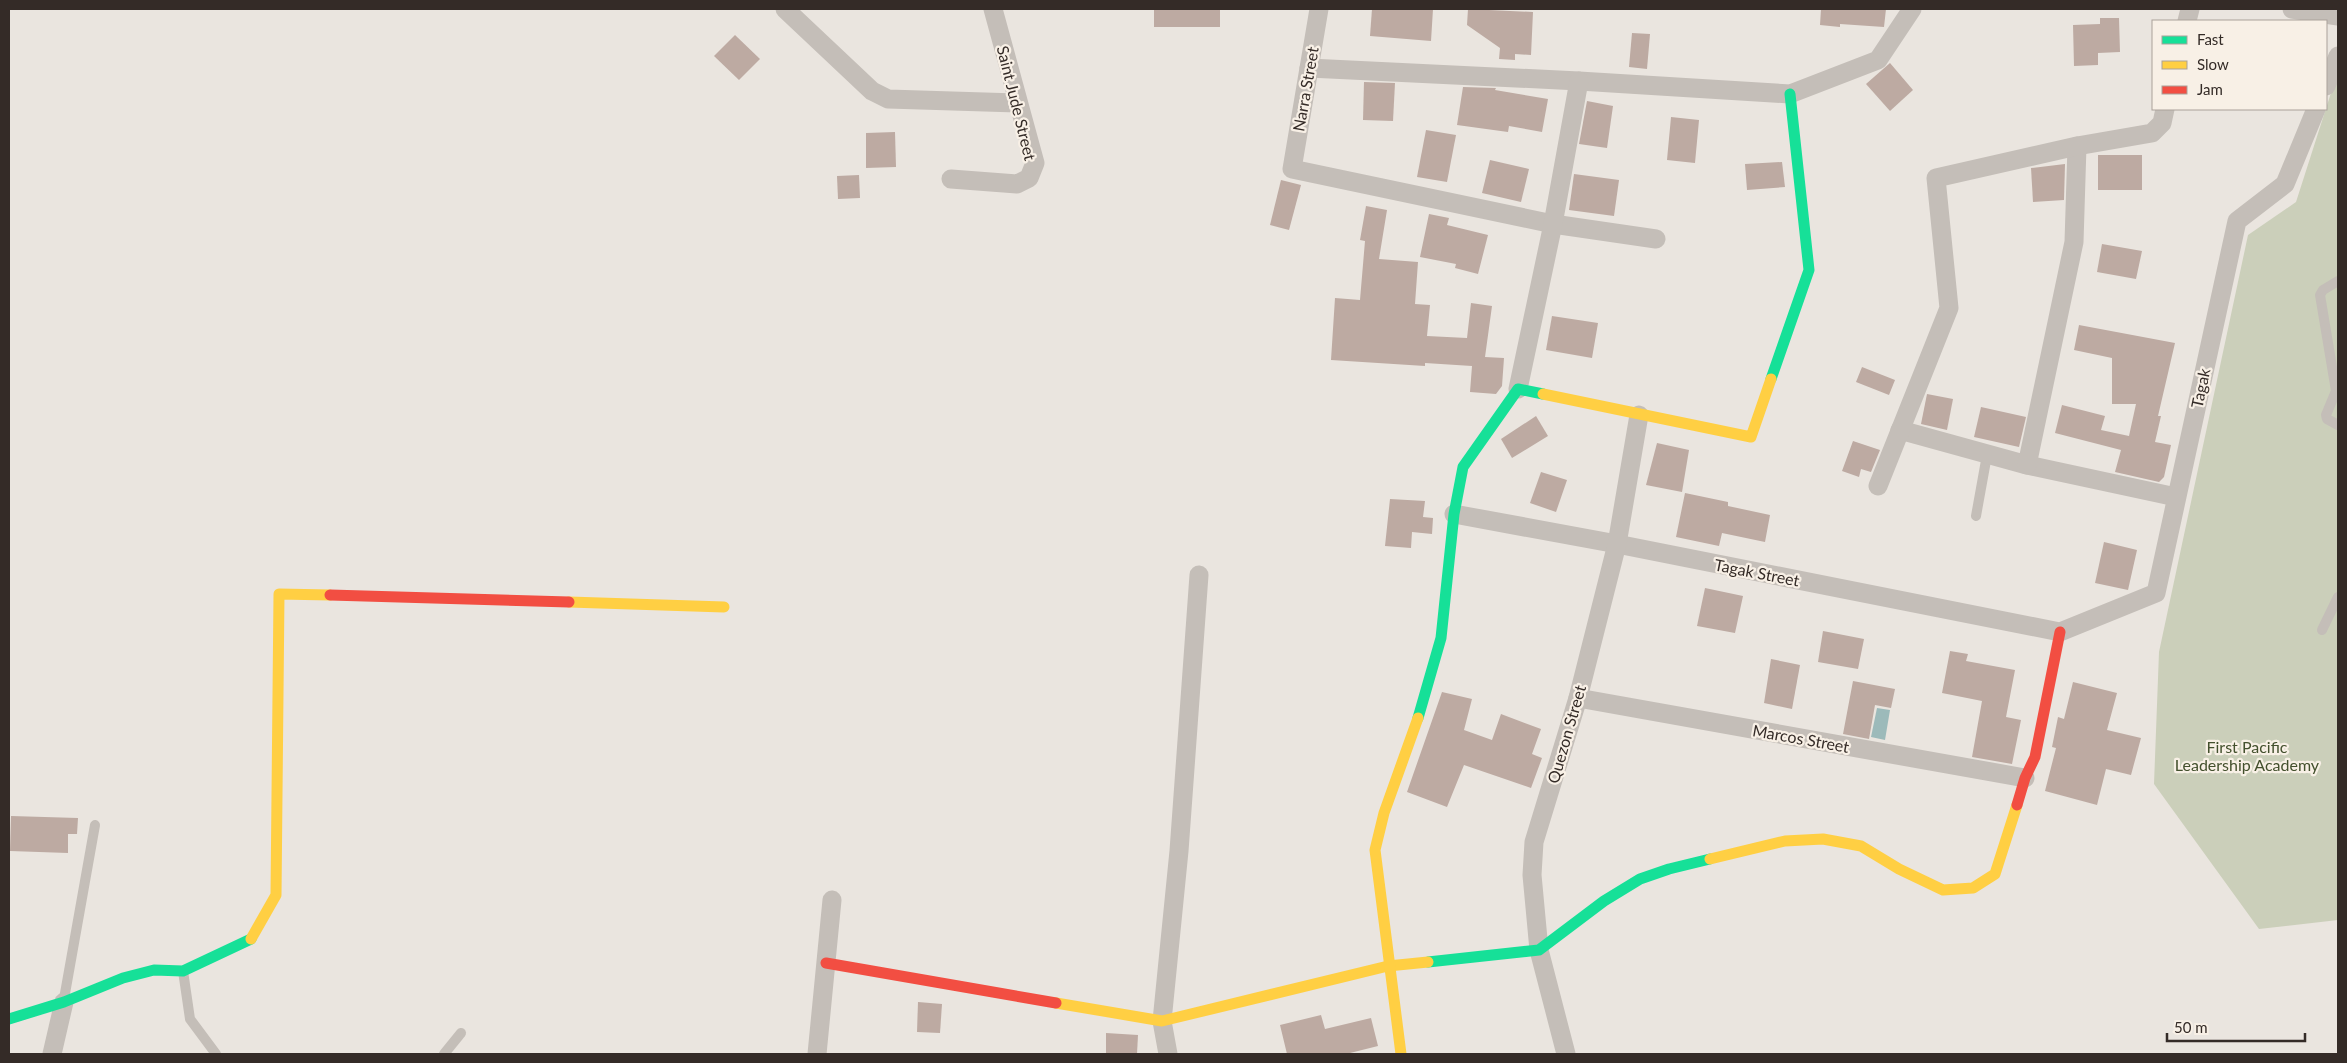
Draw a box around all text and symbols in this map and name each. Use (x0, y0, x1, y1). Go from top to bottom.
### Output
legend (2152, 20, 2327, 110)
text: Fast (2197, 30, 2224, 48)
street label: Saint Jude Street (994, 44, 1041, 163)
street label: Narra Street (1288, 45, 1322, 133)
text: Slow (2197, 55, 2229, 73)
text: Jam (2197, 80, 2223, 98)
street label: Tagak (2187, 366, 2214, 410)
street label: Tagak Street (1713, 554, 1801, 590)
street label: Quezon Street (1543, 682, 1589, 785)
street label: Marcos Street (1751, 720, 1851, 756)
park label: First Pacific Leadership Academy (2175, 737, 2320, 774)
scale bar (2167, 1010, 2304, 1042)
text: 50 m (2174, 1018, 2208, 1036)

